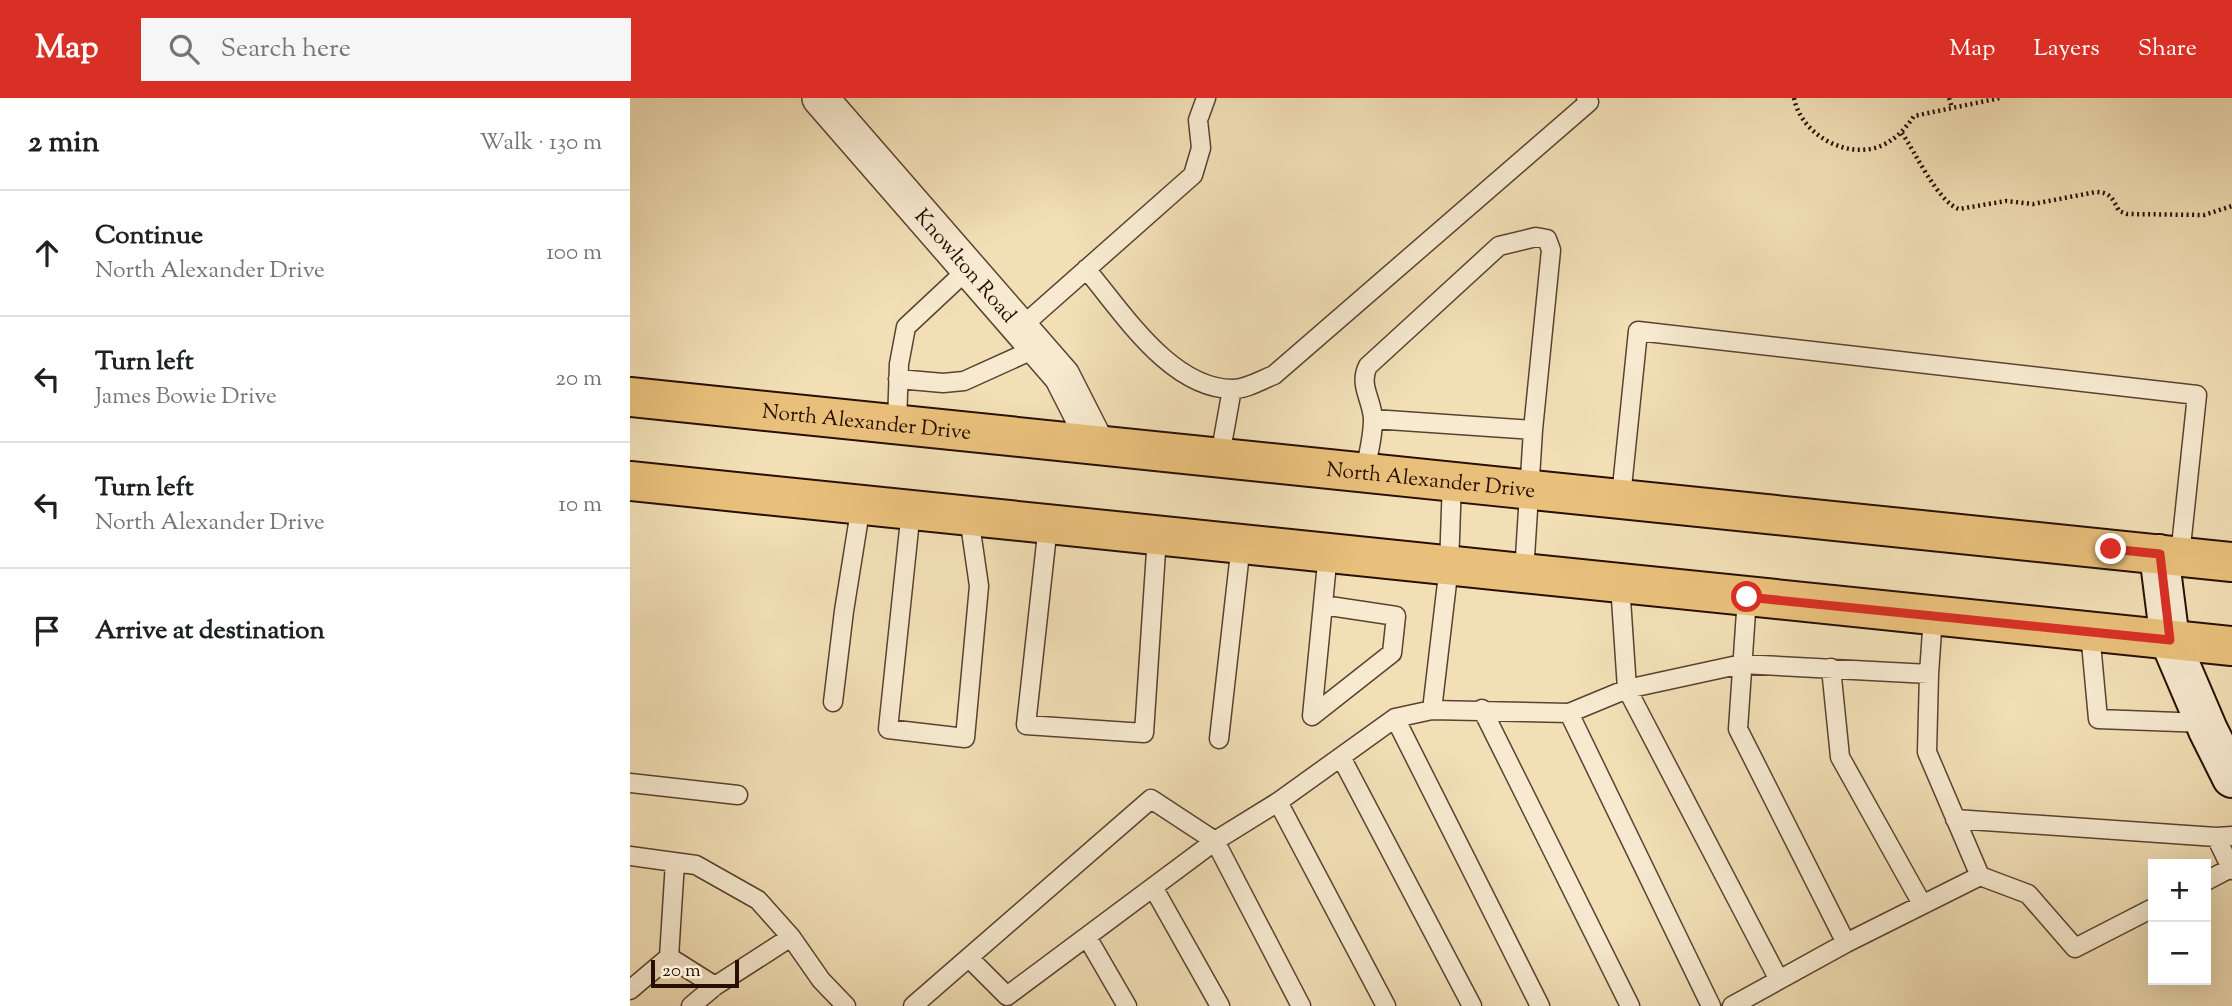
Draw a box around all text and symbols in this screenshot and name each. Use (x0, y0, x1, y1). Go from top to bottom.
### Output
search box (141, 18, 631, 81)
text: Map (35, 25, 99, 73)
icon: search (165, 30, 203, 68)
text: Search here (221, 31, 351, 68)
text: Map (1949, 32, 1995, 66)
text: Layers (2033, 32, 2100, 66)
text: Share (2138, 32, 2197, 66)
text: 2 min (28, 122, 100, 165)
text: Walk · 130 m (479, 127, 602, 160)
street label: Knowlton Road (906, 203, 1022, 330)
text: Continue (95, 218, 203, 255)
icon: ahead (28, 234, 66, 272)
text: 100 m (546, 237, 602, 270)
text: North Alexander Drive (95, 255, 325, 288)
text: Turn left (95, 344, 194, 381)
icon: left (28, 360, 66, 398)
text: 20 m (555, 363, 602, 396)
text: James Bowie Drive (95, 381, 277, 414)
street label: North Alexander Drive (761, 398, 972, 449)
street label: North Alexander Drive (1325, 456, 1536, 507)
text: Turn left (95, 470, 194, 507)
icon: left (28, 486, 66, 524)
text: 10 m (558, 489, 602, 522)
text: North Alexander Drive (95, 507, 325, 540)
route end (2095, 533, 2126, 564)
route start (1731, 581, 1762, 612)
icon: arrive (28, 612, 66, 650)
text: Arrive at destination (95, 613, 325, 650)
map controls (2148, 859, 2211, 985)
button: + (2148, 859, 2211, 922)
button: − (2148, 922, 2211, 985)
scale bar (651, 957, 738, 989)
text: 20 m (662, 958, 701, 985)

